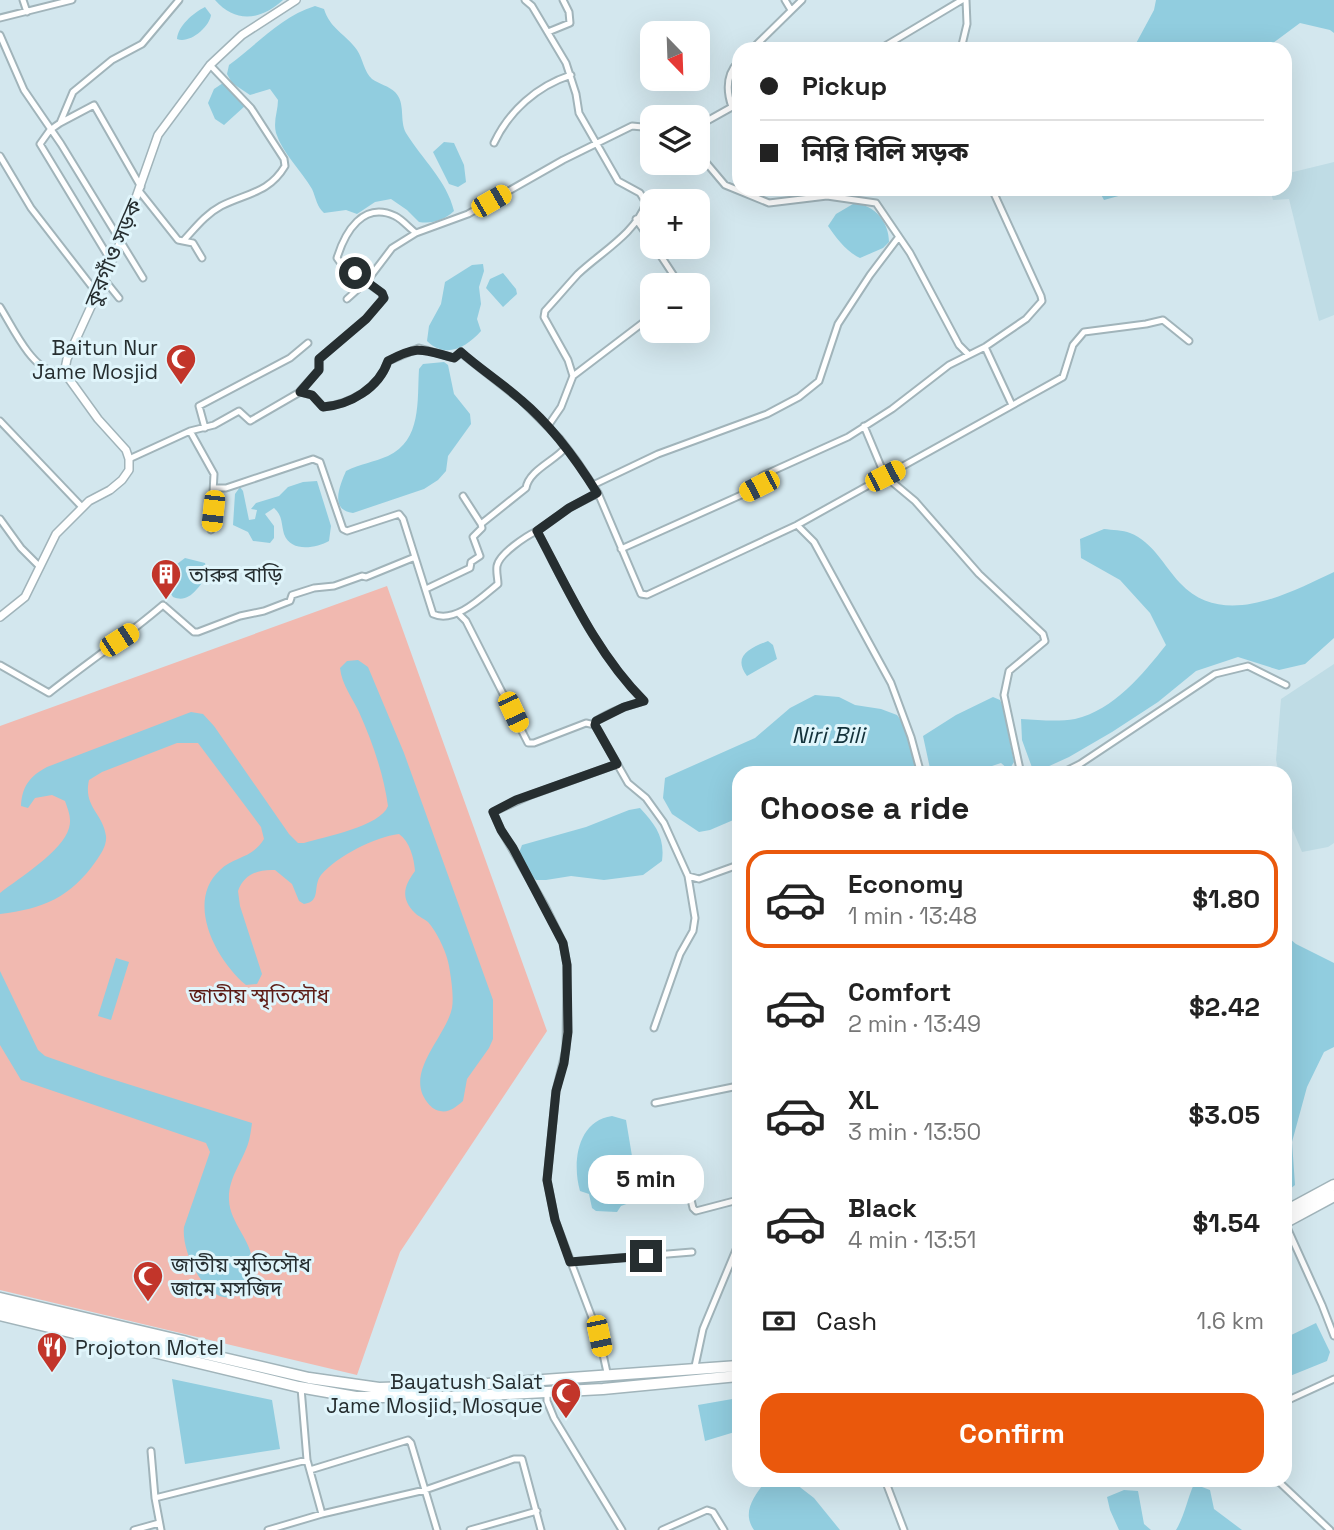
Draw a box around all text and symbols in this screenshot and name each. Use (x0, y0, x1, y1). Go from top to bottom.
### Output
north arrow (640, 21, 710, 91)
map controls (640, 21, 710, 343)
text: Pickup (802, 69, 887, 103)
button: layers (640, 105, 710, 175)
text: নিরি বিলি সড়ক (802, 135, 968, 169)
car (468, 181, 515, 221)
button: + (640, 189, 710, 259)
street label: কুরগাঁও সড়ক (78, 194, 148, 312)
route start (339, 257, 371, 289)
button: − (640, 273, 710, 343)
place label: Baitun Nur Jame Mosjid (32, 334, 158, 385)
mosque icon: Baitun Nur Jame Mosjid (164, 342, 198, 386)
car (862, 457, 909, 495)
car (736, 467, 783, 505)
car (201, 489, 226, 533)
building icon: তারুর বাড়ি (149, 557, 183, 601)
place label: তারুর বাড়ি (188, 561, 284, 588)
car (96, 620, 143, 660)
car (495, 689, 532, 735)
water label: Niri Bili (791, 720, 867, 750)
text: Choose a ride (760, 788, 970, 828)
text: Economy (848, 867, 964, 901)
icon: car (764, 868, 827, 931)
text: $1.80 (1192, 882, 1260, 916)
text: 1 min · 13:48 (848, 901, 977, 931)
text: Comfort (848, 975, 951, 1009)
icon: car (764, 976, 827, 1039)
park label: জাতীয় স্মৃতিসৌধ (188, 982, 330, 1010)
text: $2.42 (1189, 990, 1260, 1024)
text: 2 min · 13:49 (848, 1009, 981, 1039)
text: XL (848, 1083, 879, 1117)
icon: car (764, 1084, 827, 1147)
text: $3.05 (1189, 1098, 1260, 1132)
text: 3 min · 13:50 (848, 1117, 981, 1147)
callout: 5 min (588, 1154, 704, 1204)
text: 5 min (616, 1164, 676, 1194)
text: Black (848, 1191, 917, 1225)
icon: car (764, 1192, 827, 1255)
text: $1.54 (1193, 1206, 1260, 1240)
text: 4 min · 13:51 (848, 1225, 976, 1255)
route end (630, 1240, 662, 1272)
place label: জাতীয় স্মৃতিসৌধ জামে মসজিদ (170, 1251, 312, 1302)
mosque icon: জাতীয় স্মৃতিসৌধ জামে মসজিদ (131, 1259, 165, 1303)
icon: cash (760, 1302, 798, 1340)
text: Cash (816, 1304, 877, 1338)
text: 1.6 km (1197, 1306, 1264, 1336)
car (585, 1313, 614, 1359)
restaurant icon: Projoton Motel (35, 1330, 69, 1374)
place label: Projoton Motel (75, 1334, 224, 1361)
place label: Bayatush Salat Jame Mosjid, Mosque (326, 1368, 543, 1419)
mosque icon: Bayatush Salat Jame Mosjid, Mosque (549, 1376, 583, 1420)
button: Confirm (760, 1393, 1264, 1473)

